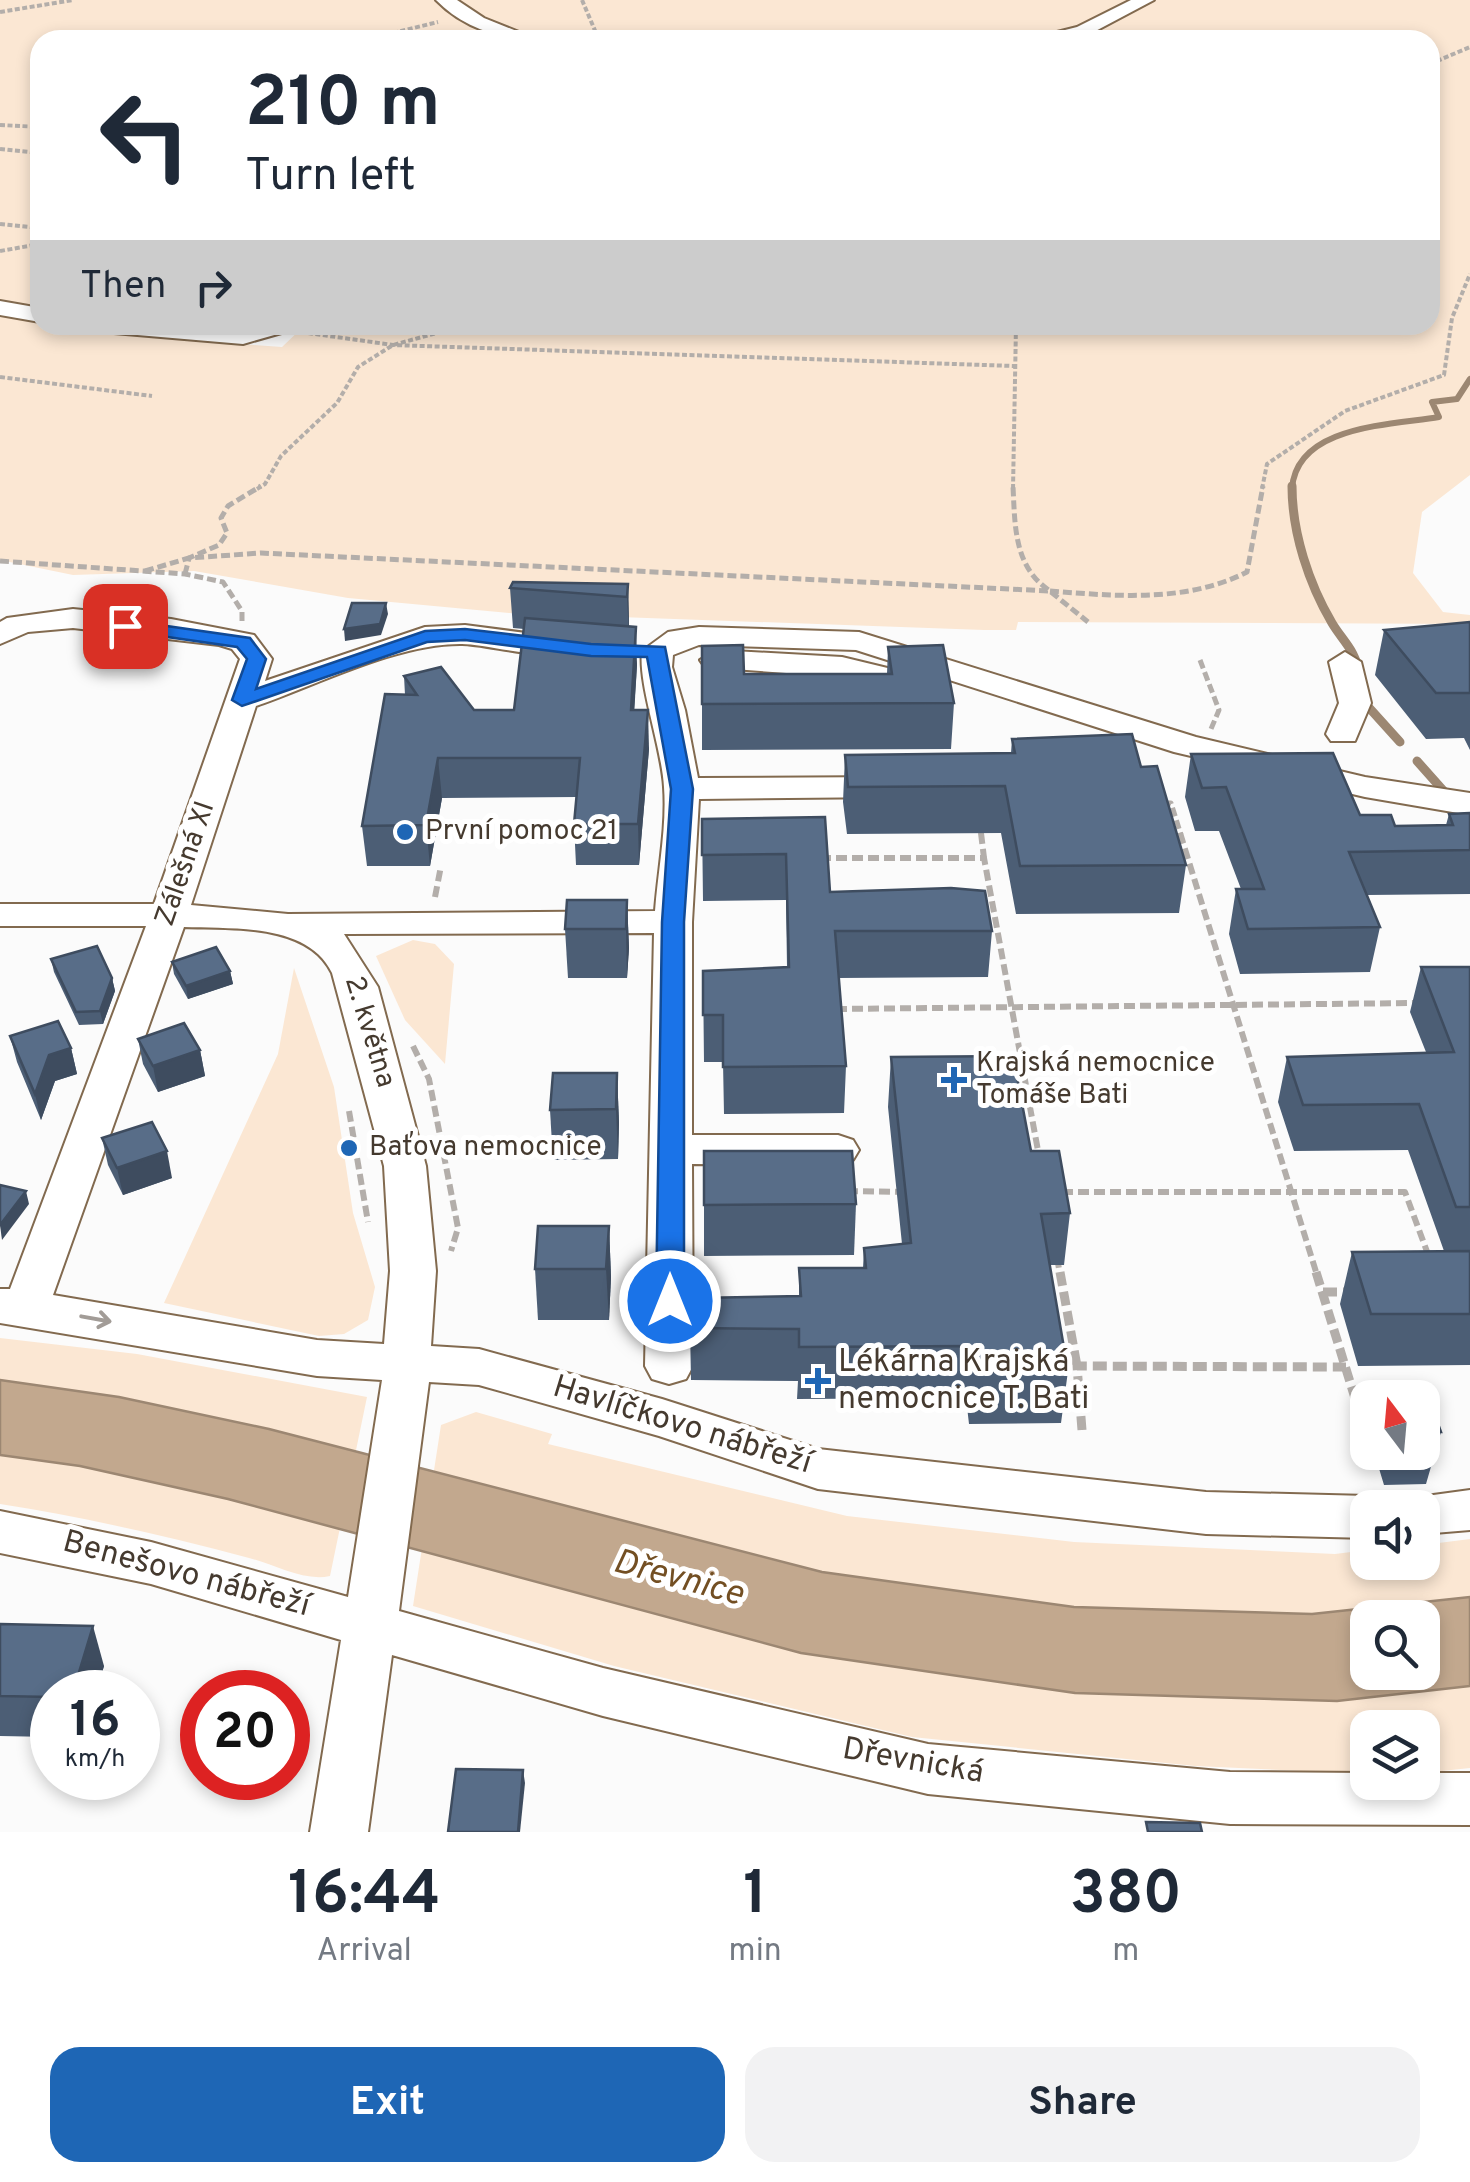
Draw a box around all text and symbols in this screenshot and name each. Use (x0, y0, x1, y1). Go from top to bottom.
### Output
text: 210 m (245, 62, 441, 151)
icon: left (80, 70, 210, 200)
text: Turn left (245, 149, 416, 206)
icon: right (186, 260, 241, 315)
text: Then (80, 263, 166, 312)
pin (83, 584, 168, 669)
icon: arrive (98, 599, 153, 654)
street label: Zálešná XI (148, 797, 224, 931)
place label: První pomoc 21 (425, 814, 618, 850)
marker: První pomoc 21 (394, 821, 416, 843)
street label: 2. května (335, 972, 403, 1092)
place label: Krajská nemocnice Tomáše Bati (976, 1046, 1215, 1114)
marker: Krajská nemocnice Tomáše Bati (941, 1067, 967, 1093)
place label: Baťova nemocnice (369, 1130, 602, 1166)
marker: Baťova nemocnice (338, 1137, 360, 1159)
position arrow (618, 1249, 722, 1353)
one-way arrow (80, 1310, 112, 1329)
place label: Lékárna Krajská nemocnice T. Bati (838, 1343, 1089, 1420)
street label: Havlíčkovo nábřeží (548, 1368, 819, 1485)
marker: Lékárna Krajská nemocnice T. Bati (807, 1370, 829, 1392)
north arrow (1350, 1380, 1440, 1470)
map controls (1350, 1380, 1440, 1800)
button: sound (1350, 1490, 1440, 1580)
street label: Benešovo nábřeží (58, 1523, 317, 1628)
water label: Dřevnice (608, 1541, 749, 1618)
button: search (1350, 1600, 1440, 1690)
speed limit sign: 20 (180, 1670, 310, 1800)
text: 16 (70, 1691, 120, 1754)
button: layers (1350, 1710, 1440, 1800)
street label: Dřevnická (839, 1730, 987, 1794)
text: km/h (65, 1744, 125, 1776)
text: 16:44 (288, 1859, 441, 1935)
text: 1 (743, 1859, 767, 1935)
text: 380 (1070, 1859, 1182, 1935)
text: Arrival (317, 1932, 412, 1972)
text: min (729, 1932, 782, 1972)
text: m (1112, 1932, 1139, 1972)
button: Exit (50, 2047, 725, 2162)
button: Share (745, 2047, 1420, 2162)

